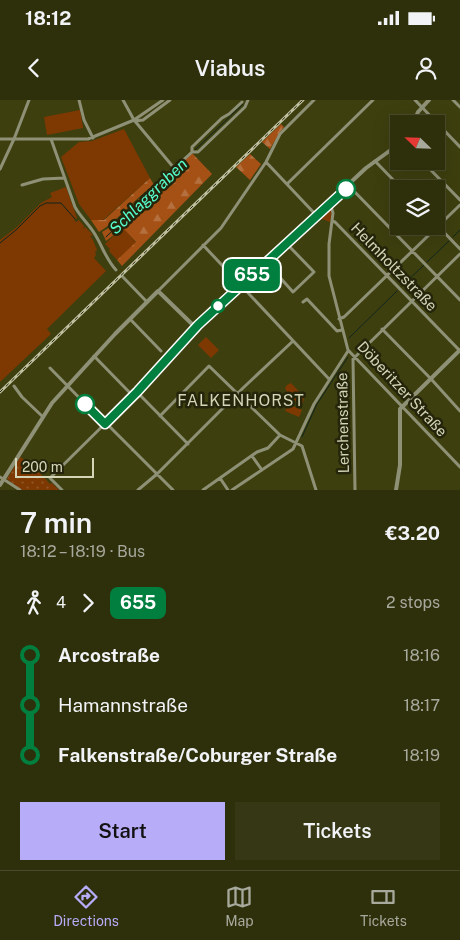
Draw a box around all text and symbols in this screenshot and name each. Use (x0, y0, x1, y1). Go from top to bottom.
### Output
text: 18:12 (25, 7, 71, 29)
icon: back (20, 54, 48, 82)
icon: person (412, 54, 440, 82)
text: Viabus (195, 55, 265, 81)
north arrow (390, 115, 445, 170)
map controls (390, 115, 445, 235)
water label: Schlaggraben (105, 154, 191, 238)
unlabelled marker (336, 179, 356, 199)
button: layers (390, 180, 445, 235)
street label: Helmholtzstraße (348, 219, 441, 314)
line badge: 655 (223, 259, 281, 291)
text: 655 (234, 264, 270, 285)
unlabelled marker (211, 299, 225, 313)
street label: Döberitzer Straße (354, 338, 451, 440)
street label: Lerchenstraße (333, 372, 352, 474)
district label: FALKENHORST (177, 391, 305, 410)
unlabelled marker (75, 394, 95, 414)
scale bar (15, 455, 94, 478)
text: 200 m (22, 459, 63, 475)
text: 7 min (20, 506, 92, 539)
text: €3.20 (385, 522, 440, 544)
text: 18:12 – 18:19 · Bus (20, 542, 145, 561)
icon: walk (20, 589, 48, 617)
icon: forward (74, 589, 102, 617)
text: 655 (120, 592, 156, 613)
text: 4 (56, 593, 66, 612)
text: 2 stops (386, 593, 440, 612)
text: Arcostraße (58, 644, 160, 666)
text: 18:16 (403, 646, 440, 665)
text: Hamannstraße (58, 694, 188, 716)
text: 18:17 (403, 696, 440, 715)
text: Falkenstraße/Coburger Straße (58, 744, 337, 766)
text: 18:19 (403, 746, 440, 765)
button: Start (20, 802, 225, 860)
button: Tickets (235, 802, 440, 860)
tab: Directions (53, 883, 119, 929)
tab: Map (225, 883, 254, 929)
tab: Tickets (360, 883, 407, 929)

